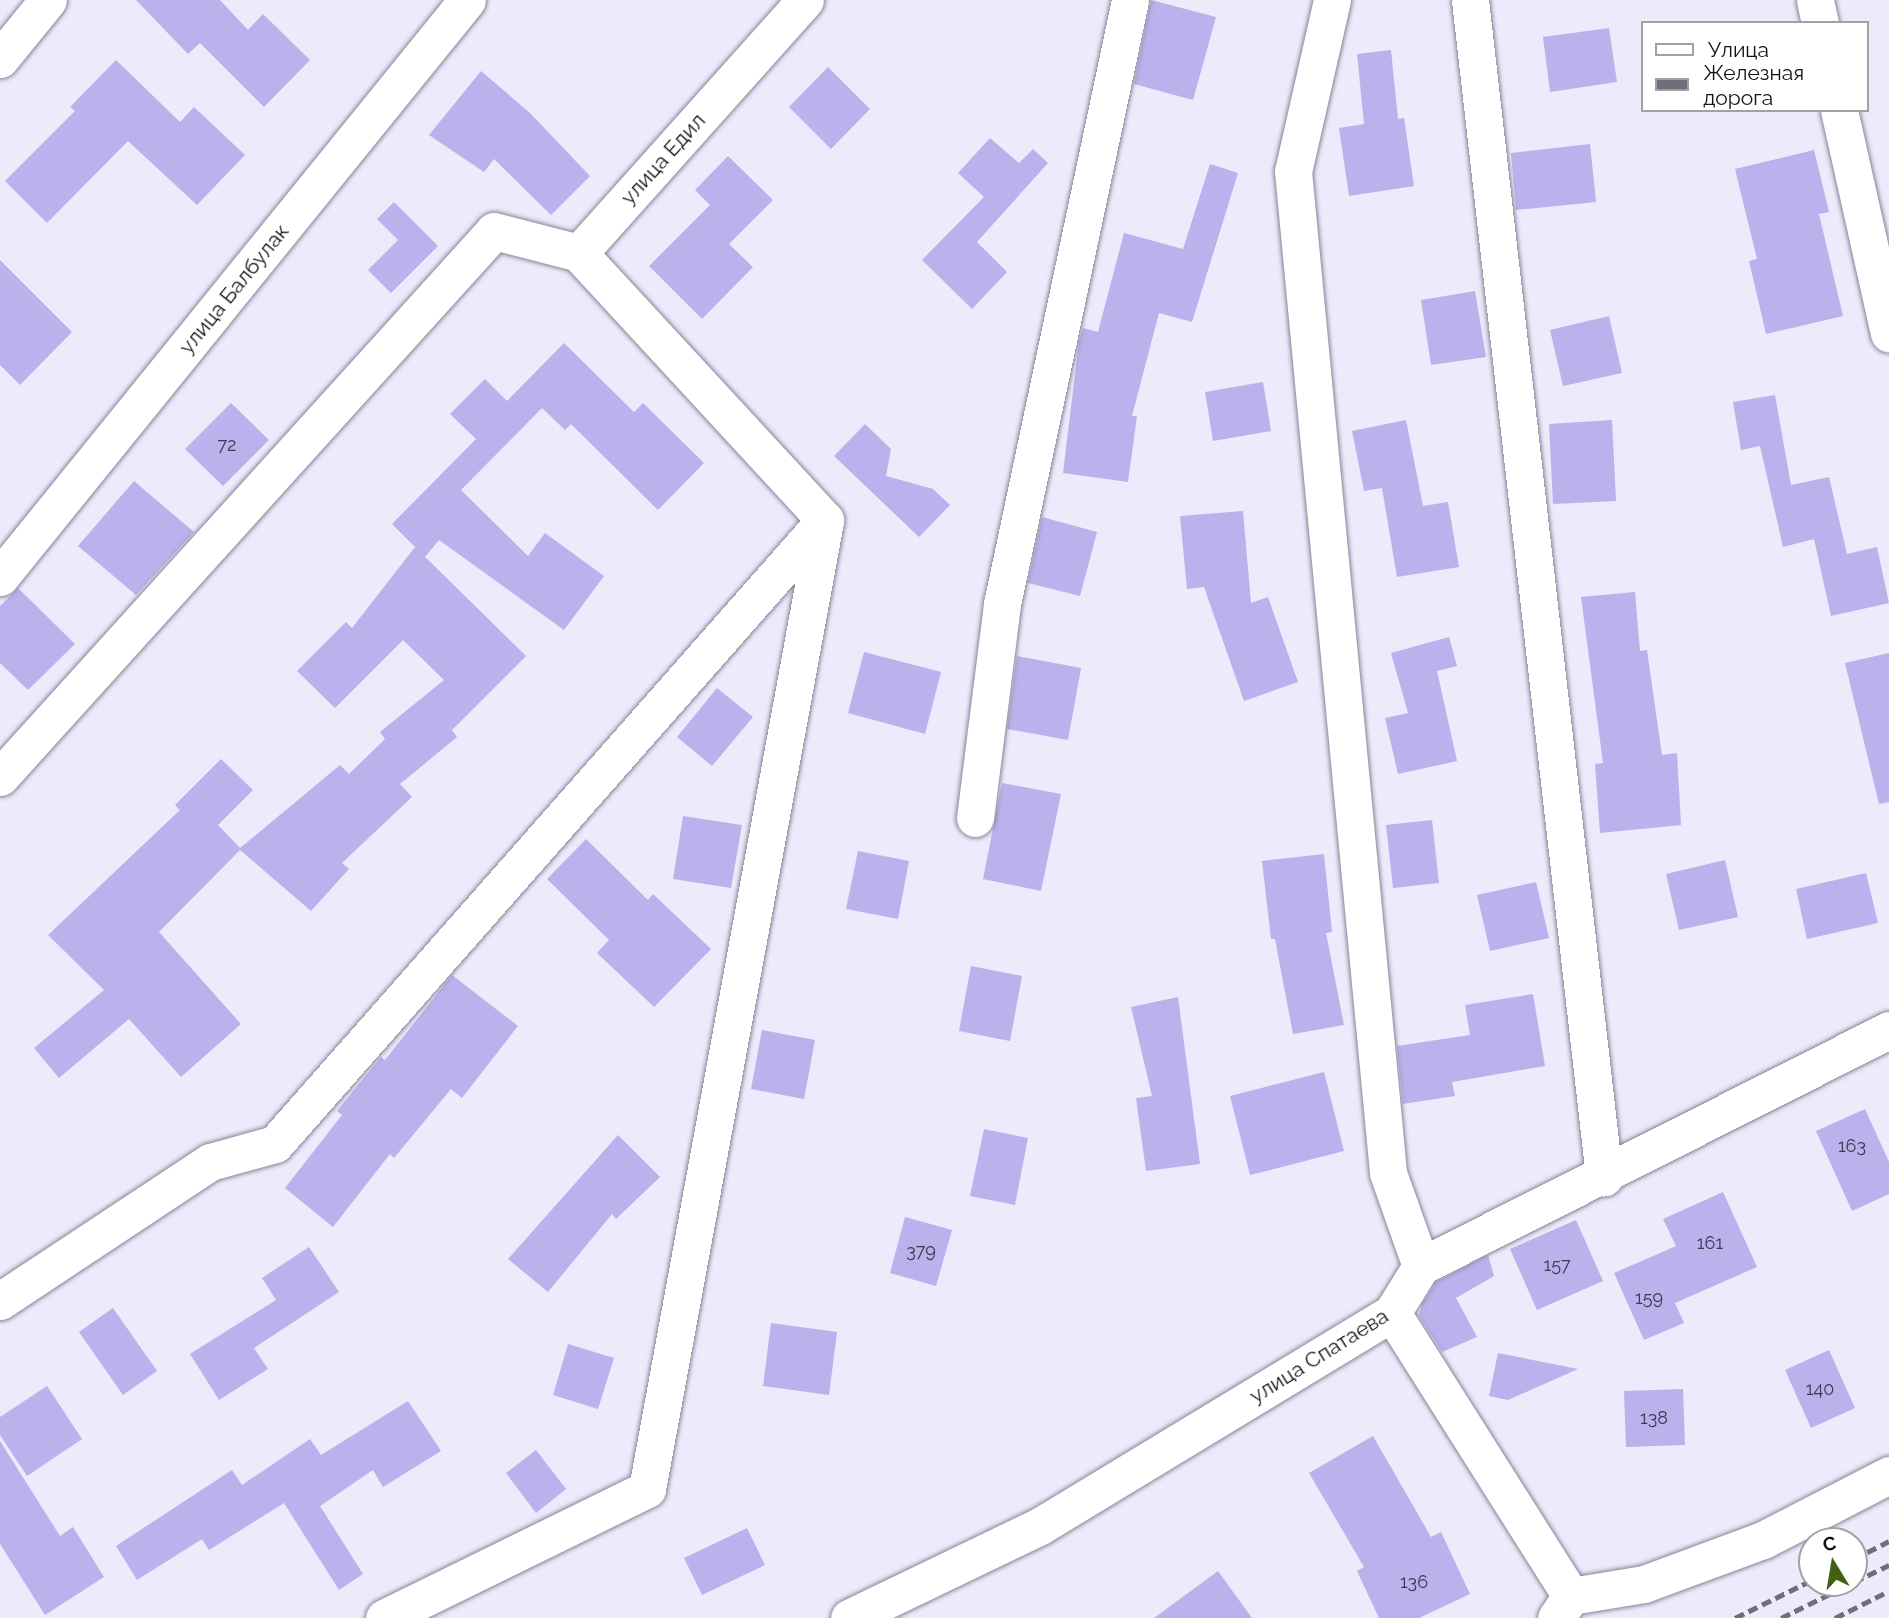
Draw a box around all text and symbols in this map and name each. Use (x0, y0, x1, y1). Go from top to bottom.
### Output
legend (1640, 21, 1868, 112)
text: Улица (1708, 37, 1769, 62)
text: Железная дорога (1703, 60, 1804, 110)
street label: улица Едил (615, 108, 711, 210)
street label: улица Балбулак (174, 219, 294, 359)
house number: 72 (217, 434, 237, 456)
house number: 163 (1838, 1135, 1866, 1157)
house number: 161 (1697, 1232, 1723, 1254)
house number: 379 (906, 1240, 936, 1262)
house number: 157 (1543, 1254, 1571, 1276)
house number: 159 (1635, 1287, 1663, 1309)
street label: улица Спатаева (1245, 1303, 1393, 1409)
house number: 140 (1806, 1378, 1834, 1400)
house number: 138 (1640, 1407, 1668, 1429)
north arrow (1798, 1527, 1868, 1597)
text: С (1821, 1531, 1838, 1555)
house number: 136 (1400, 1571, 1428, 1593)

